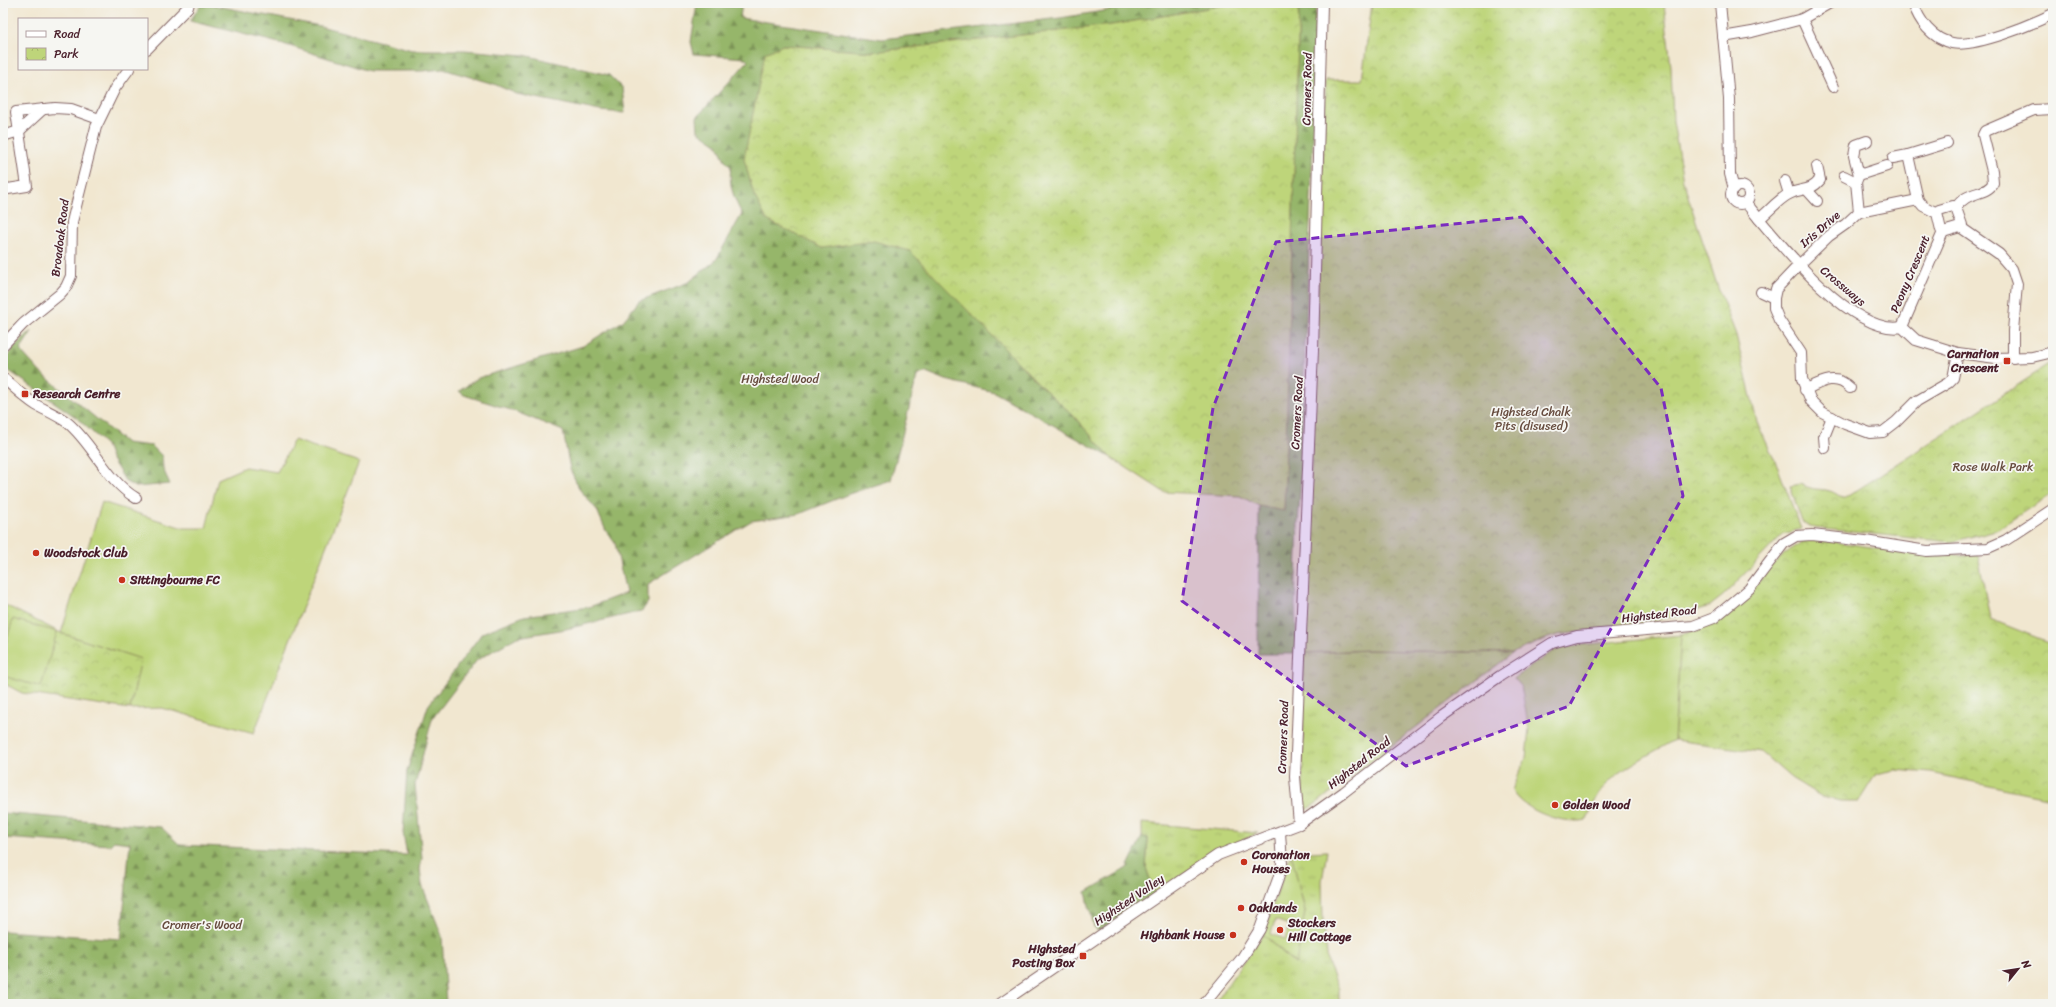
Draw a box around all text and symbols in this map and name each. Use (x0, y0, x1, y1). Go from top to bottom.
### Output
legend (18, 18, 148, 70)
text: Road (54, 23, 81, 45)
text: Park (54, 43, 79, 65)
street label: Cromers Road (1295, 52, 1319, 126)
street label: Broadoak Road (44, 196, 76, 278)
street label: Iris Drive (1794, 205, 1846, 254)
street label: Peony Crescent (1884, 232, 1936, 316)
street label: Crossways (1815, 260, 1871, 312)
place label: Carnation Crescent (1946, 343, 2000, 379)
marker: Carnation Crescent (2002, 356, 2012, 366)
park label: Highsted Wood (741, 368, 819, 390)
street label: Cromers Road (1284, 375, 1310, 450)
place label: Research Centre (32, 383, 121, 405)
marker: Research Centre (20, 389, 30, 399)
park label: Highsted Chalk Pits (disused) (1491, 401, 1571, 437)
park label: Rose Walk Park (1953, 456, 2034, 478)
place label: Woodstock Club (44, 542, 128, 564)
marker: Woodstock Club (31, 548, 41, 558)
place label: Sittingbourne FC (129, 569, 221, 591)
marker: Sittingbourne FC (117, 575, 127, 585)
street label: Highsted Road (1620, 598, 1698, 630)
street label: Cromers Road (1271, 699, 1295, 774)
street label: Highsted Road (1322, 731, 1396, 795)
place label: Golden Wood (1562, 794, 1631, 816)
marker: Golden Wood (1550, 800, 1560, 810)
place label: Coronation Houses (1251, 844, 1310, 880)
marker: Coronation Houses (1239, 857, 1249, 867)
street label: Highsted Valley (1089, 868, 1170, 932)
place label: Oaklands (1248, 897, 1297, 919)
marker: Oaklands (1236, 903, 1246, 913)
place label: Stockers Hill Cottage (1287, 912, 1352, 948)
park label: Cromer's Wood (162, 914, 242, 936)
place label: Highbank House (1139, 924, 1226, 946)
marker: Stockers Hill Cottage (1275, 925, 1285, 935)
marker: Highbank House (1228, 930, 1238, 940)
place label: Highsted Posting Box (1012, 938, 1077, 974)
north arrow (1998, 949, 2038, 989)
marker: Highsted Posting Box (1078, 951, 1088, 961)
text: N (2016, 955, 2037, 973)

